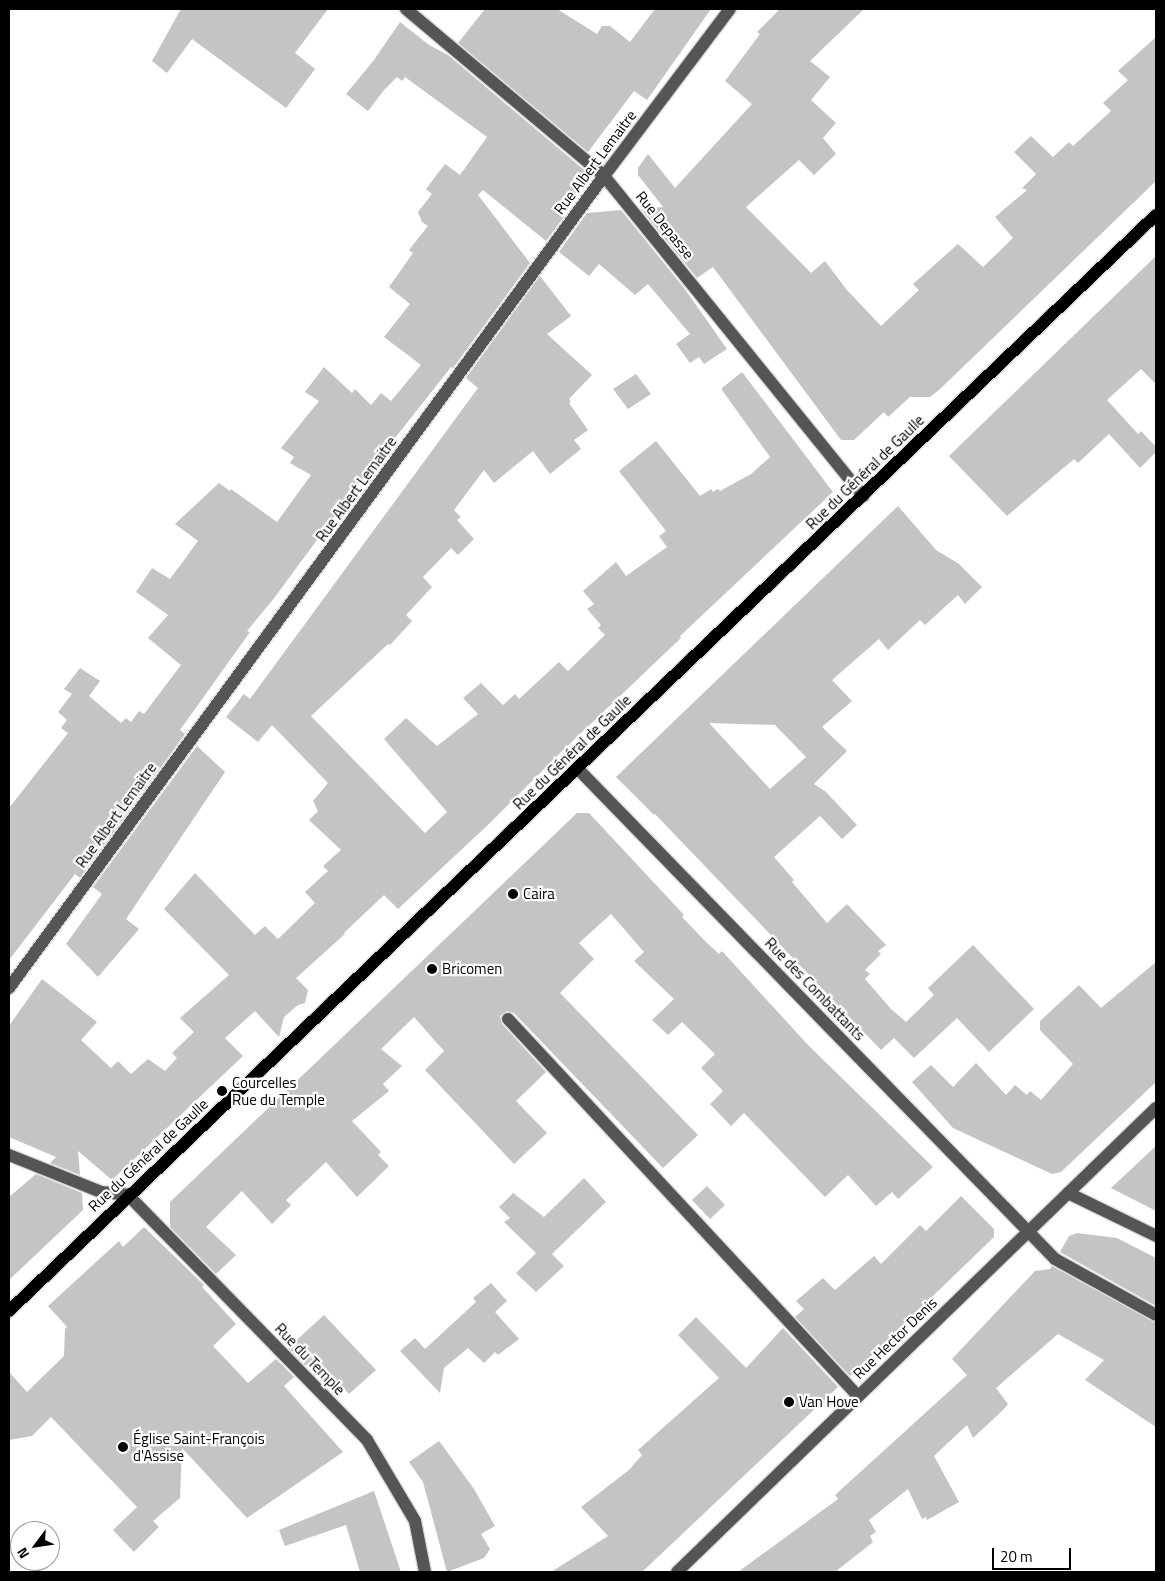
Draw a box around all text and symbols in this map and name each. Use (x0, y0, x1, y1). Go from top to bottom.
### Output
street label: Rue Albert Lemaitre (550, 106, 640, 218)
street label: Rue Depasse (632, 187, 698, 263)
street label: Rue du Général de Gaulle (802, 411, 928, 533)
street label: Rue Albert Lemaitre (312, 433, 400, 545)
street label: Rue du Général de Gaulle (509, 691, 635, 813)
street label: Rue Albert Lemaitre (72, 759, 160, 871)
place label: Caira (523, 885, 555, 903)
marker: Caira (507, 888, 519, 900)
street label: Rue des Combattants (761, 934, 869, 1044)
place label: Bricomen (442, 960, 502, 978)
marker: Bricomen (426, 963, 438, 975)
place label: Courcelles Rue du Temple (232, 1073, 325, 1108)
marker: Courcelles Rue du Temple (216, 1085, 228, 1097)
street label: Rue du Général de Gaulle (84, 1095, 212, 1215)
street label: Rue Hector Denis (849, 1294, 941, 1382)
street label: Rue du Temple (271, 1319, 349, 1399)
place label: Van Hove (799, 1393, 859, 1411)
marker: Van Hove (783, 1396, 795, 1408)
place label: Église Saint-François d'Assise (133, 1429, 265, 1464)
marker: Église Saint-François d'Assise (117, 1441, 129, 1453)
north arrow (10, 1521, 60, 1571)
scale bar (995, 1538, 1074, 1570)
text: N (11, 1544, 34, 1563)
text: 20 m (1000, 1545, 1033, 1568)

